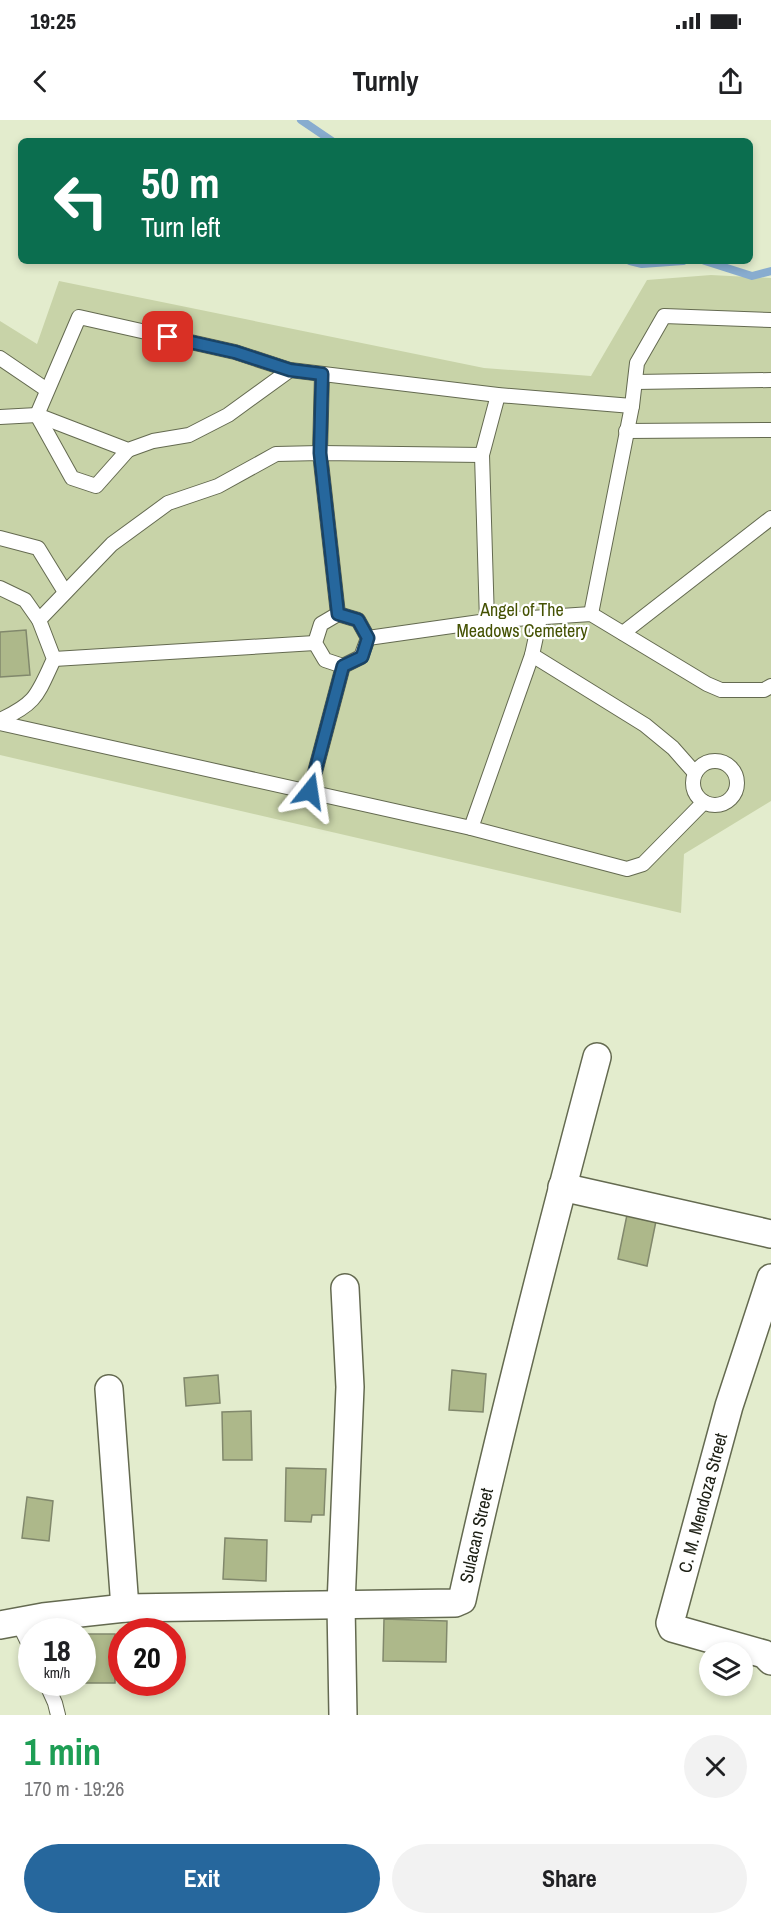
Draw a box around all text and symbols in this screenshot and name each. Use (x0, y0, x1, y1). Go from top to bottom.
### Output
text: 19:25 (30, 6, 76, 36)
text: Turnly (352, 63, 419, 99)
icon: back (24, 65, 57, 98)
icon: share (714, 65, 747, 98)
text: 50 m (141, 155, 220, 211)
icon: left (42, 162, 120, 240)
text: Turn left (141, 209, 220, 245)
pin (142, 311, 193, 362)
icon: arrive (151, 320, 184, 353)
park label: Angel of The Meadows Cemetery (456, 597, 588, 643)
position arrow (278, 759, 342, 823)
street label: C. M. Mendoza Street (672, 1430, 733, 1575)
street label: Sulacan Street (453, 1485, 499, 1585)
speed limit sign: 20 (108, 1618, 186, 1696)
text: 18 (43, 1630, 71, 1670)
map controls (699, 1642, 753, 1696)
button: layers (699, 1642, 753, 1696)
text: km/h (44, 1662, 70, 1683)
text: 1 min (24, 1728, 101, 1776)
button: close (684, 1735, 747, 1798)
text: 170 m · 19:26 (24, 1775, 124, 1802)
button: Exit (24, 1844, 380, 1913)
button: Share (392, 1844, 747, 1913)

